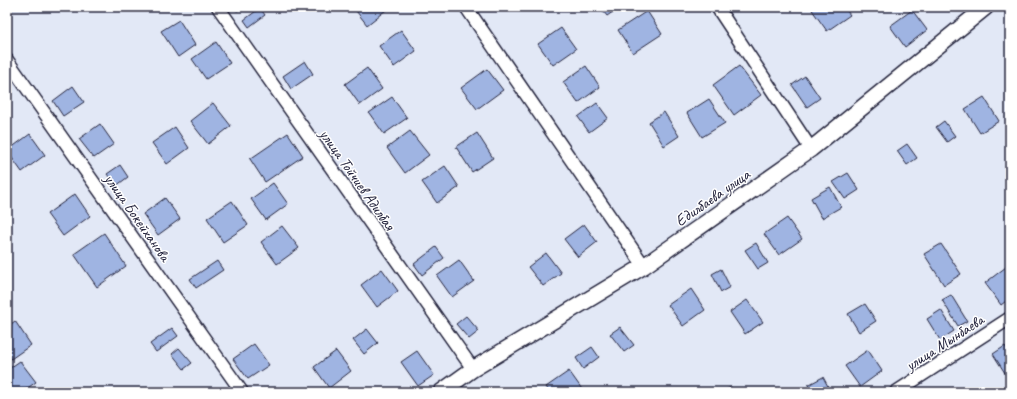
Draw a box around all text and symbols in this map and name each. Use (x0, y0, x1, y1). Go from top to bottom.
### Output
street label: улица Тойчиев Адилбая (314, 124, 400, 235)
street label: Едилбаева улица (671, 164, 755, 231)
street label: улица Бокейханова (99, 169, 176, 266)
street label: улица Мынбаева (901, 309, 989, 376)

